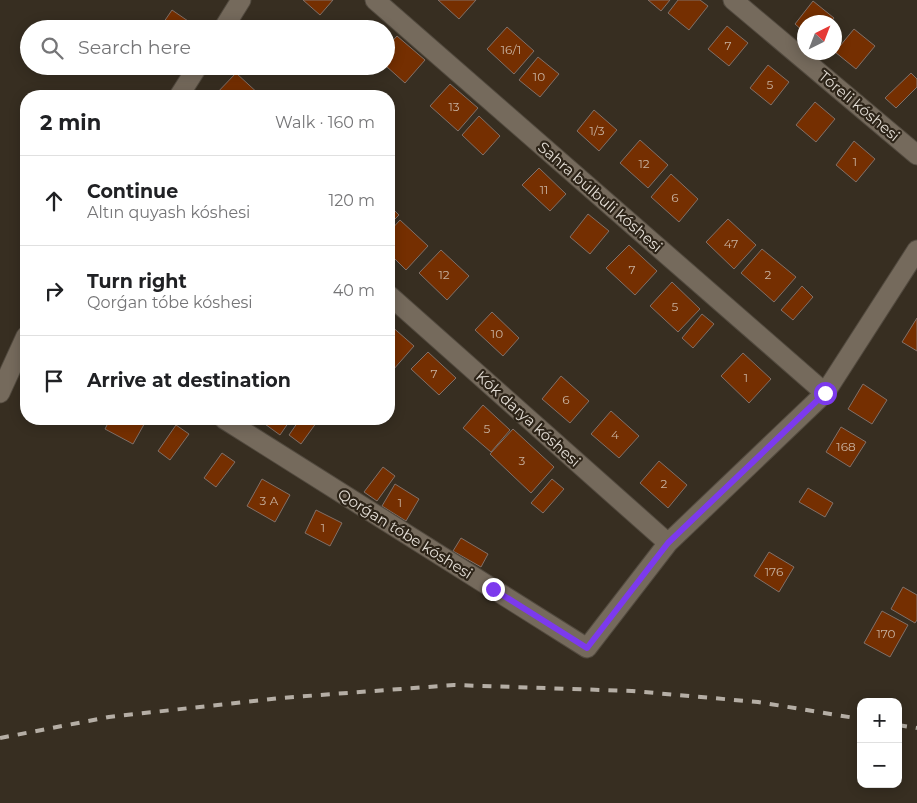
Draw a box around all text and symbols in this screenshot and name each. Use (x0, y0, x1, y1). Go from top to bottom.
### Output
north arrow (797, 15, 842, 60)
search box (20, 20, 395, 75)
icon: search (38, 34, 66, 62)
text: Search here (78, 36, 191, 59)
house number: 7 (724, 38, 732, 53)
house number: 16/1 (501, 42, 521, 57)
street label: Tóreli kóshesi (815, 66, 904, 145)
house number: 10 (533, 69, 545, 84)
house number: 5 (767, 77, 774, 92)
house number: 13 (448, 99, 460, 114)
text: 2 min (40, 110, 101, 135)
text: Walk · 160 m (275, 113, 375, 132)
house number: 1/3 (589, 123, 605, 138)
street label: Sahra búlbuli kóshesi (534, 137, 667, 256)
house number: 1 (853, 154, 857, 169)
house number: 12 (638, 156, 650, 171)
text: Continue (87, 180, 178, 203)
house number: 11 (540, 182, 548, 197)
icon: ahead (40, 187, 68, 215)
house number: 6 (671, 190, 679, 205)
text: 120 m (328, 191, 375, 210)
text: Altın quyash kóshesi (87, 203, 250, 222)
house number: 47 (724, 236, 738, 251)
house number: 7 (628, 262, 636, 277)
house number: 12 (438, 267, 450, 282)
house number: 2 (765, 267, 772, 282)
text: Turn right (87, 270, 187, 293)
icon: right (40, 277, 68, 305)
text: 40 m (333, 281, 375, 300)
text: Qorǵan tóbe kóshesi (87, 293, 253, 312)
house number: 5 (672, 299, 679, 314)
house number: 10 (491, 326, 503, 341)
house number: 7 (430, 366, 438, 381)
icon: arrive (40, 367, 68, 395)
street label: Kók darya kóshesi (472, 367, 585, 471)
text: Arrive at destination (87, 369, 291, 392)
house number: 1 (744, 370, 748, 385)
route start (814, 382, 837, 405)
house number: 6 (562, 392, 570, 407)
house number: 5 (484, 421, 491, 436)
house number: 4 (611, 427, 619, 442)
house number: 168 (836, 439, 856, 454)
house number: 3 (519, 453, 526, 468)
house number: 2 (661, 476, 668, 491)
street label: Qorǵan tóbe kóshesi (334, 484, 476, 583)
house number: 3 А (260, 493, 278, 508)
house number: 1 (398, 495, 402, 510)
house number: 1 (321, 520, 325, 535)
house number: 176 (765, 564, 783, 579)
route end (482, 578, 505, 601)
house number: 170 (876, 626, 896, 641)
map controls (857, 698, 902, 788)
button: + (857, 698, 902, 743)
button: − (857, 743, 902, 788)

